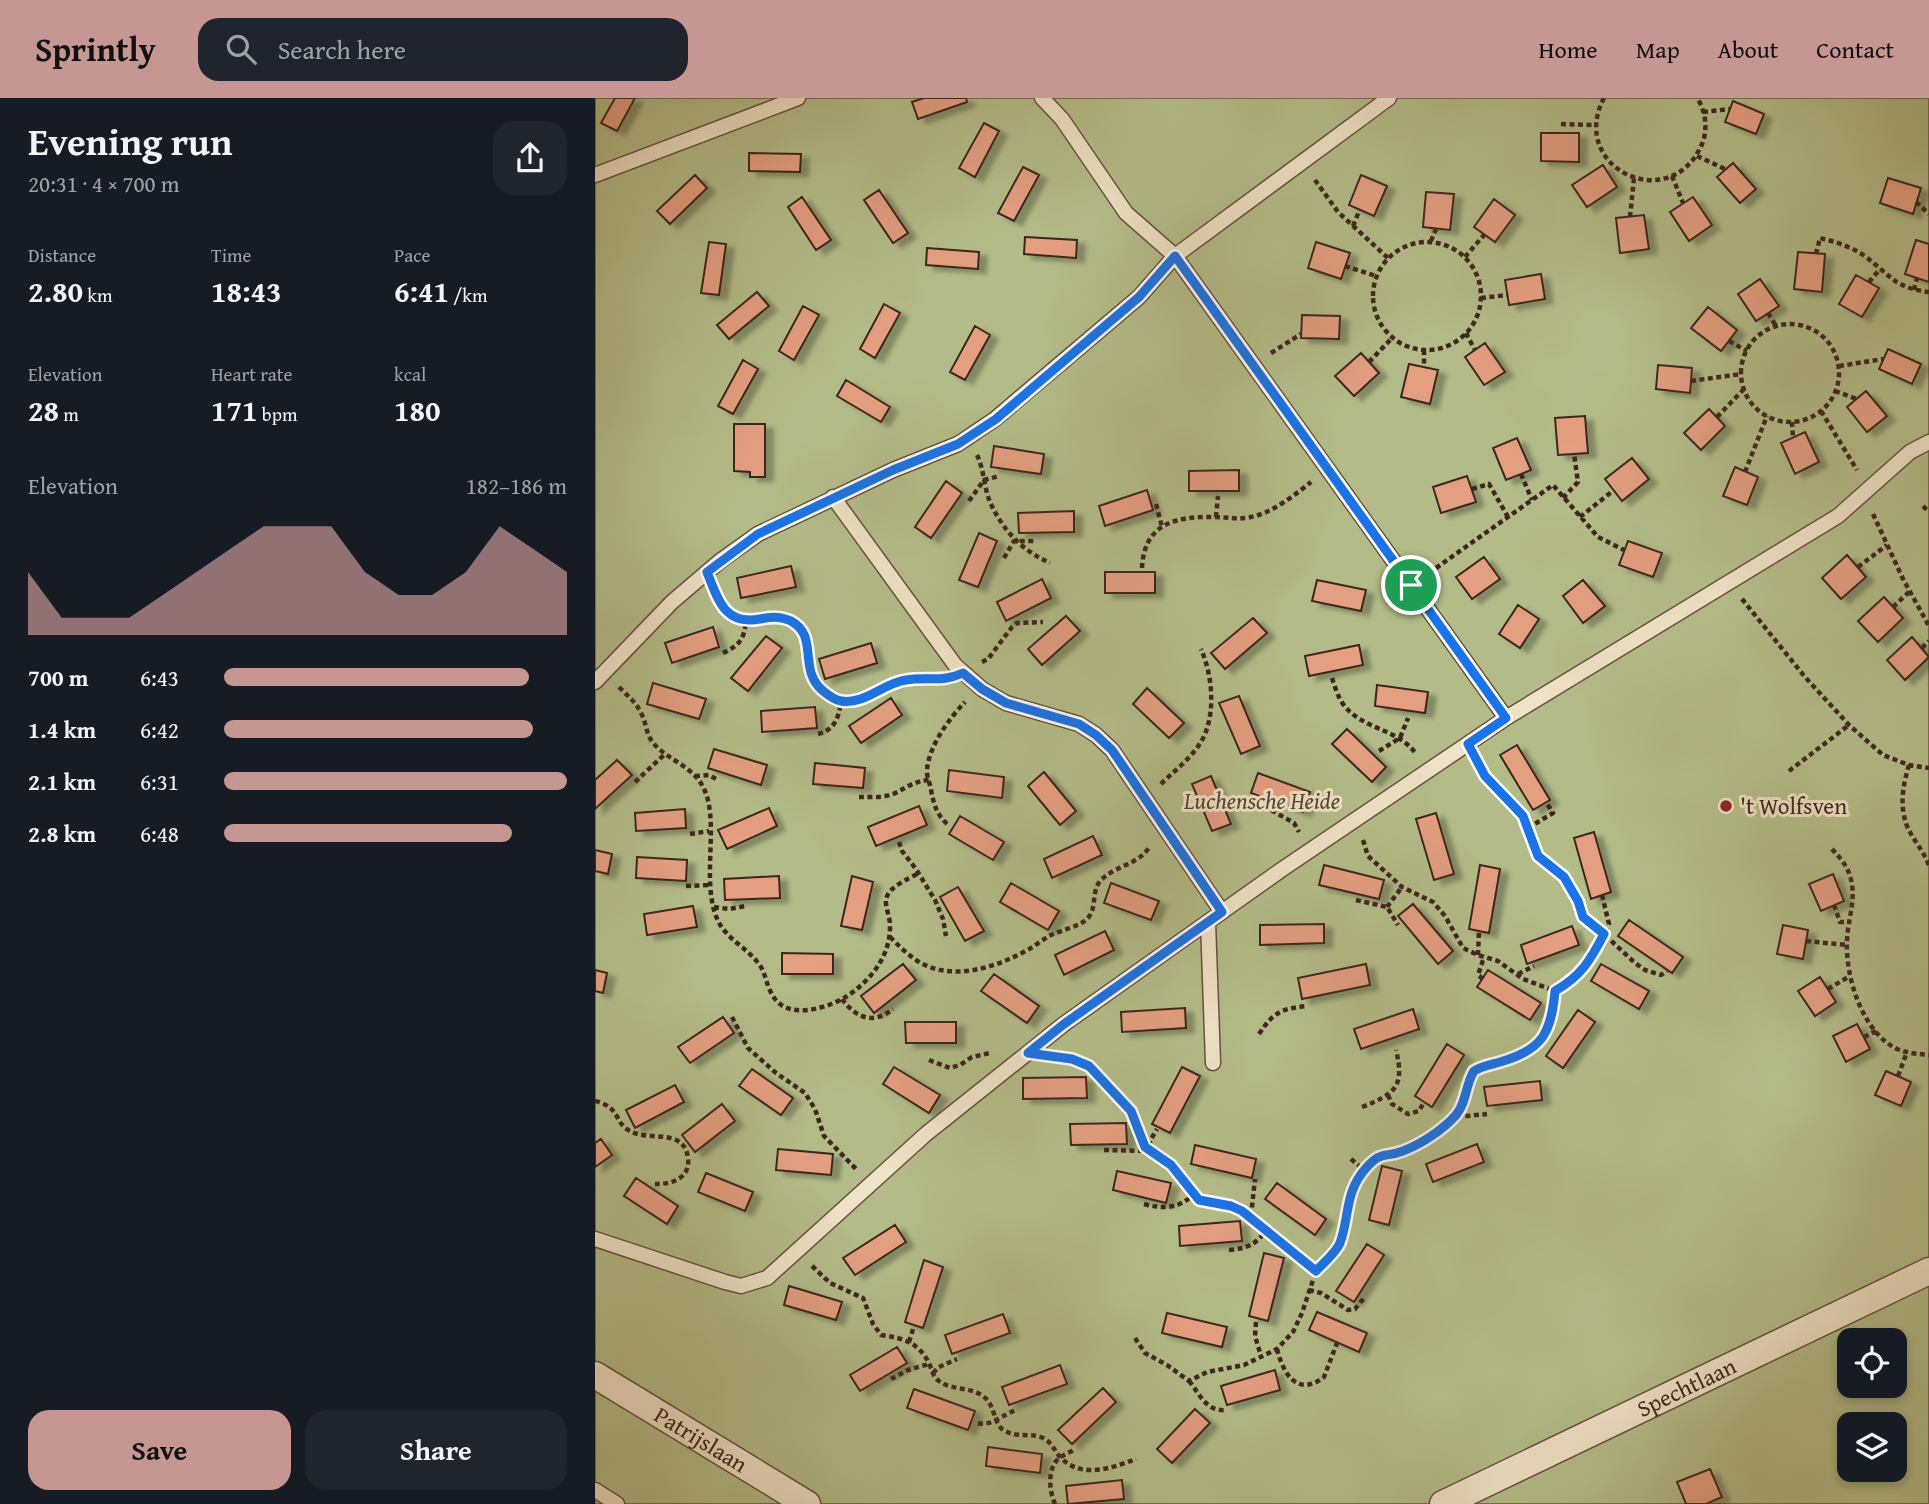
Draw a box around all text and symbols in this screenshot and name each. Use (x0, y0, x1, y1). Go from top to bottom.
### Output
search box (198, 18, 688, 81)
text: Sprintly (35, 25, 156, 73)
icon: search (222, 30, 260, 68)
text: Search here (278, 30, 406, 69)
text: Home (1539, 32, 1598, 67)
text: Map (1636, 32, 1680, 67)
text: About (1718, 32, 1778, 67)
text: Contact (1816, 32, 1894, 67)
text: Evening run (28, 113, 232, 169)
button: share (493, 121, 567, 195)
text: 20:31 · 4 × 700 m (28, 167, 180, 200)
text: Distance (28, 241, 96, 269)
text: Time (211, 241, 251, 269)
text: Pace (394, 241, 431, 269)
text: 2.80 (28, 269, 83, 313)
text: 18:43 (211, 269, 282, 313)
text: 6:41 (394, 269, 449, 313)
text: km (83, 281, 112, 309)
text: /km (449, 281, 487, 309)
text: Elevation (28, 360, 102, 388)
text: Heart rate (211, 360, 292, 388)
text: kcal (394, 360, 426, 388)
text: 28 (28, 388, 59, 432)
text: 171 (211, 388, 258, 432)
text: 180 (394, 388, 441, 432)
text: m (59, 400, 79, 428)
text: bpm (258, 400, 297, 428)
text: Elevation (28, 469, 118, 502)
text: 182–186 m (466, 469, 567, 502)
pin (1381, 555, 1441, 615)
icon: arrive (1392, 566, 1430, 604)
text: 700 m (28, 661, 89, 694)
text: 6:43 (140, 661, 179, 694)
text: 1.4 km (28, 713, 96, 746)
text: 6:42 (140, 713, 179, 746)
text: 2.1 km (28, 765, 96, 798)
text: 6:31 (140, 765, 179, 798)
park label: Luchensche Heide (1183, 784, 1340, 817)
place label: 't Wolfsven (1740, 789, 1847, 822)
marker: 't Wolfsven (1718, 798, 1734, 814)
text: 2.8 km (28, 817, 96, 850)
text: 6:48 (140, 817, 179, 850)
map controls (1837, 1328, 1907, 1482)
button: locate (1837, 1328, 1907, 1398)
street label: Spechtlaan (1631, 1349, 1741, 1425)
street label: Patrijslaan (648, 1398, 754, 1480)
button: Save (28, 1410, 291, 1490)
button: Share (305, 1410, 567, 1490)
button: layers (1837, 1412, 1907, 1482)

